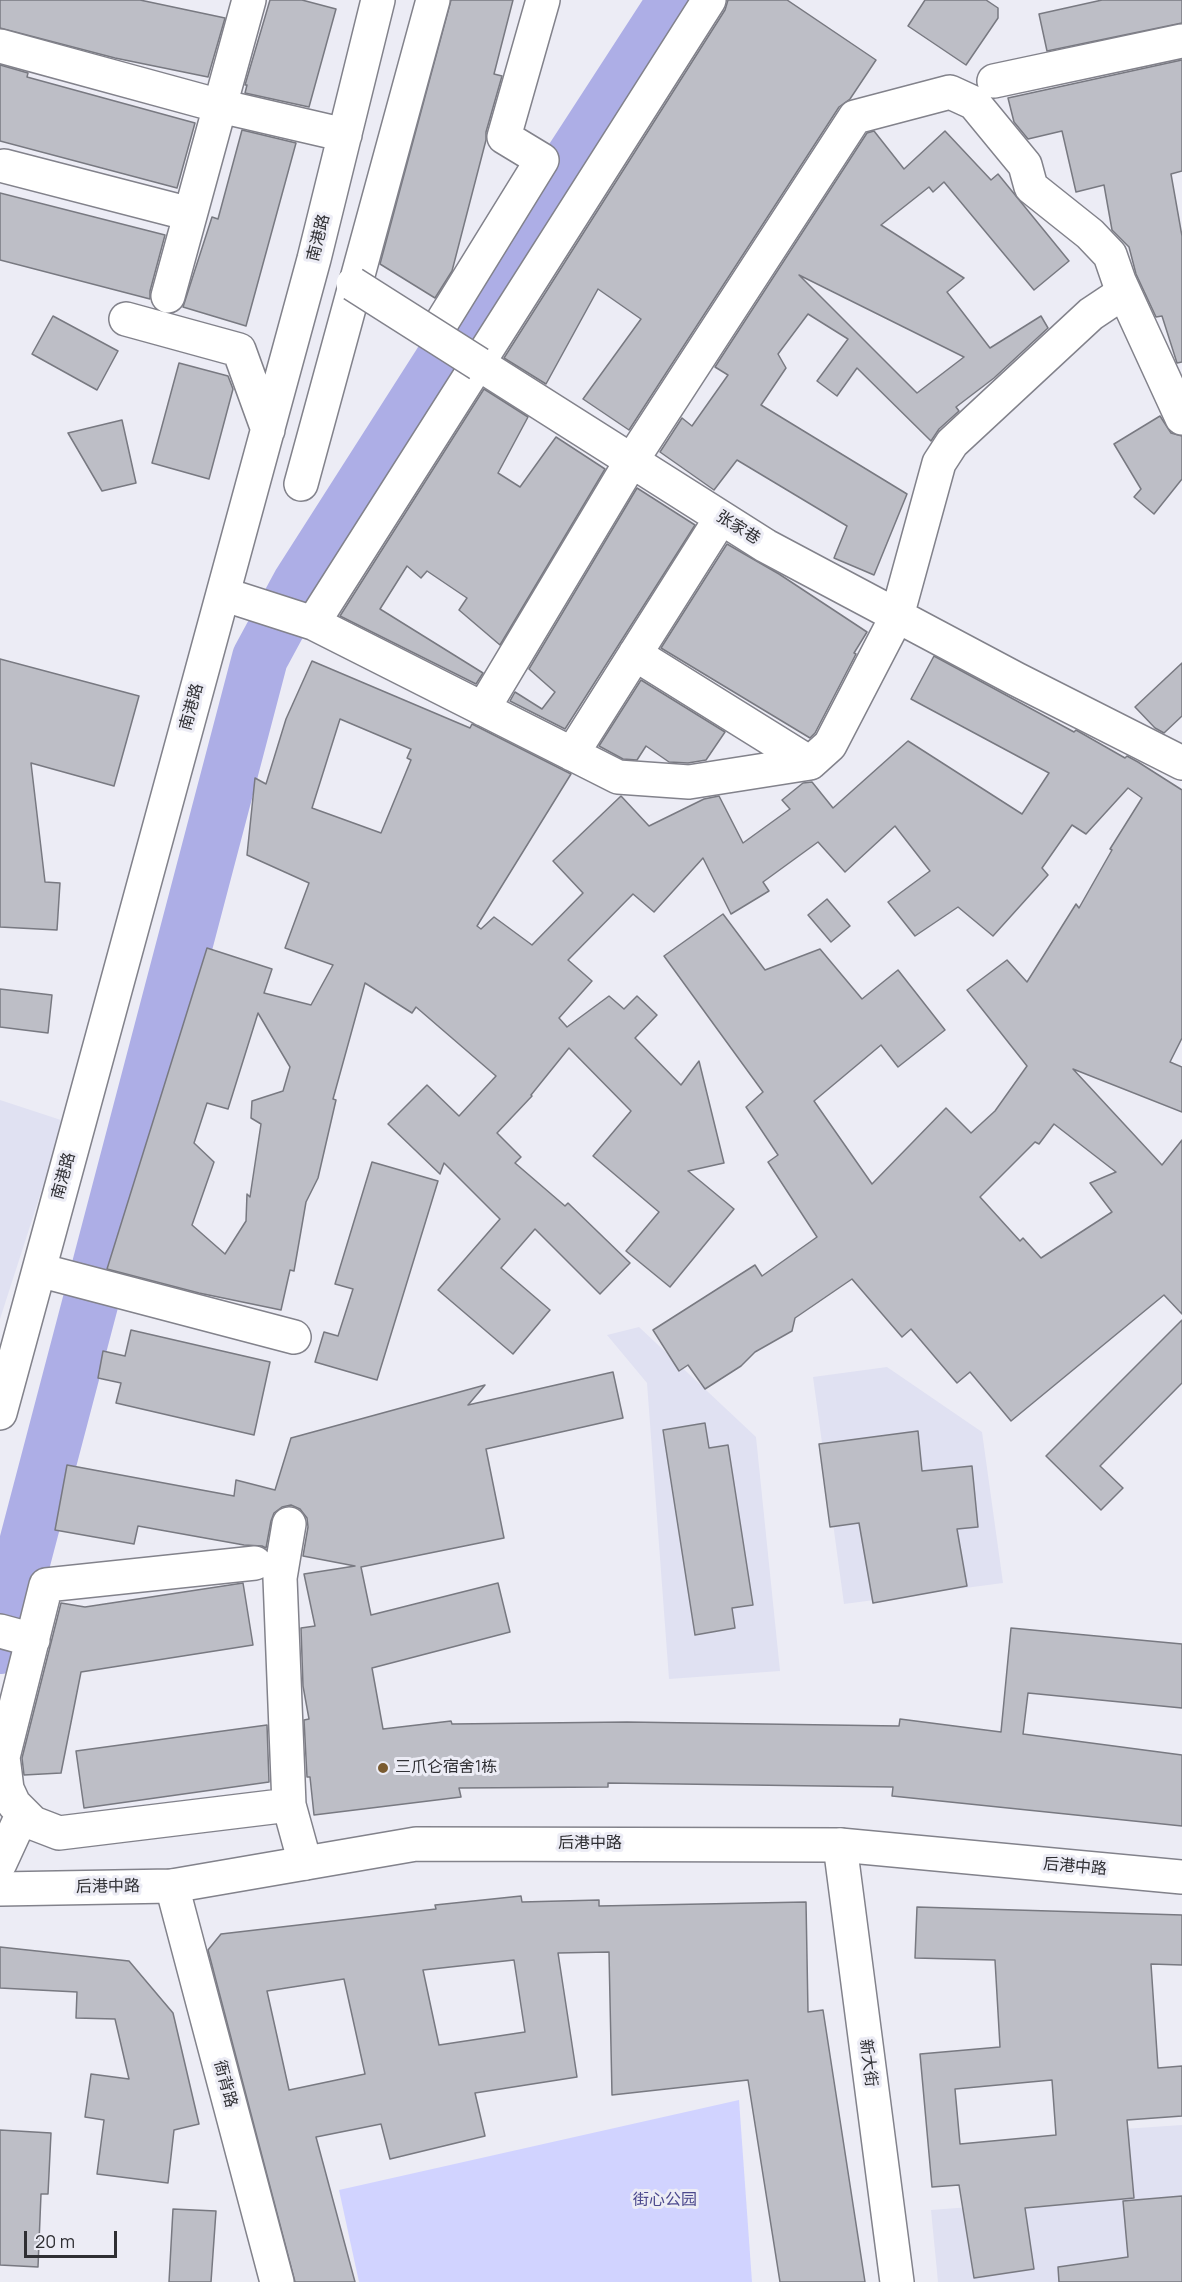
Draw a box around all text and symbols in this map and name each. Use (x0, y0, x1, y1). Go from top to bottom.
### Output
street label: 南港路 (304, 212, 334, 264)
street label: 张家巷 (713, 507, 763, 549)
street label: 南港路 (177, 681, 207, 733)
street label: 南港路 (49, 1150, 79, 1202)
place label: 三爪仑宿舍1栋 (395, 1758, 497, 1778)
marker: 三爪仑宿舍1栋 (376, 1761, 390, 1775)
street label: 后港中路 (558, 1834, 622, 1854)
street label: 后港中路 (1042, 1855, 1108, 1879)
street label: 后港中路 (76, 1877, 140, 1897)
street label: 新大街 (856, 2038, 880, 2088)
street label: 衙背路 (210, 2058, 240, 2110)
park label: 街心公园 (633, 2191, 697, 2211)
scale bar (27, 2219, 120, 2257)
text: 20 m (35, 2229, 75, 2253)

